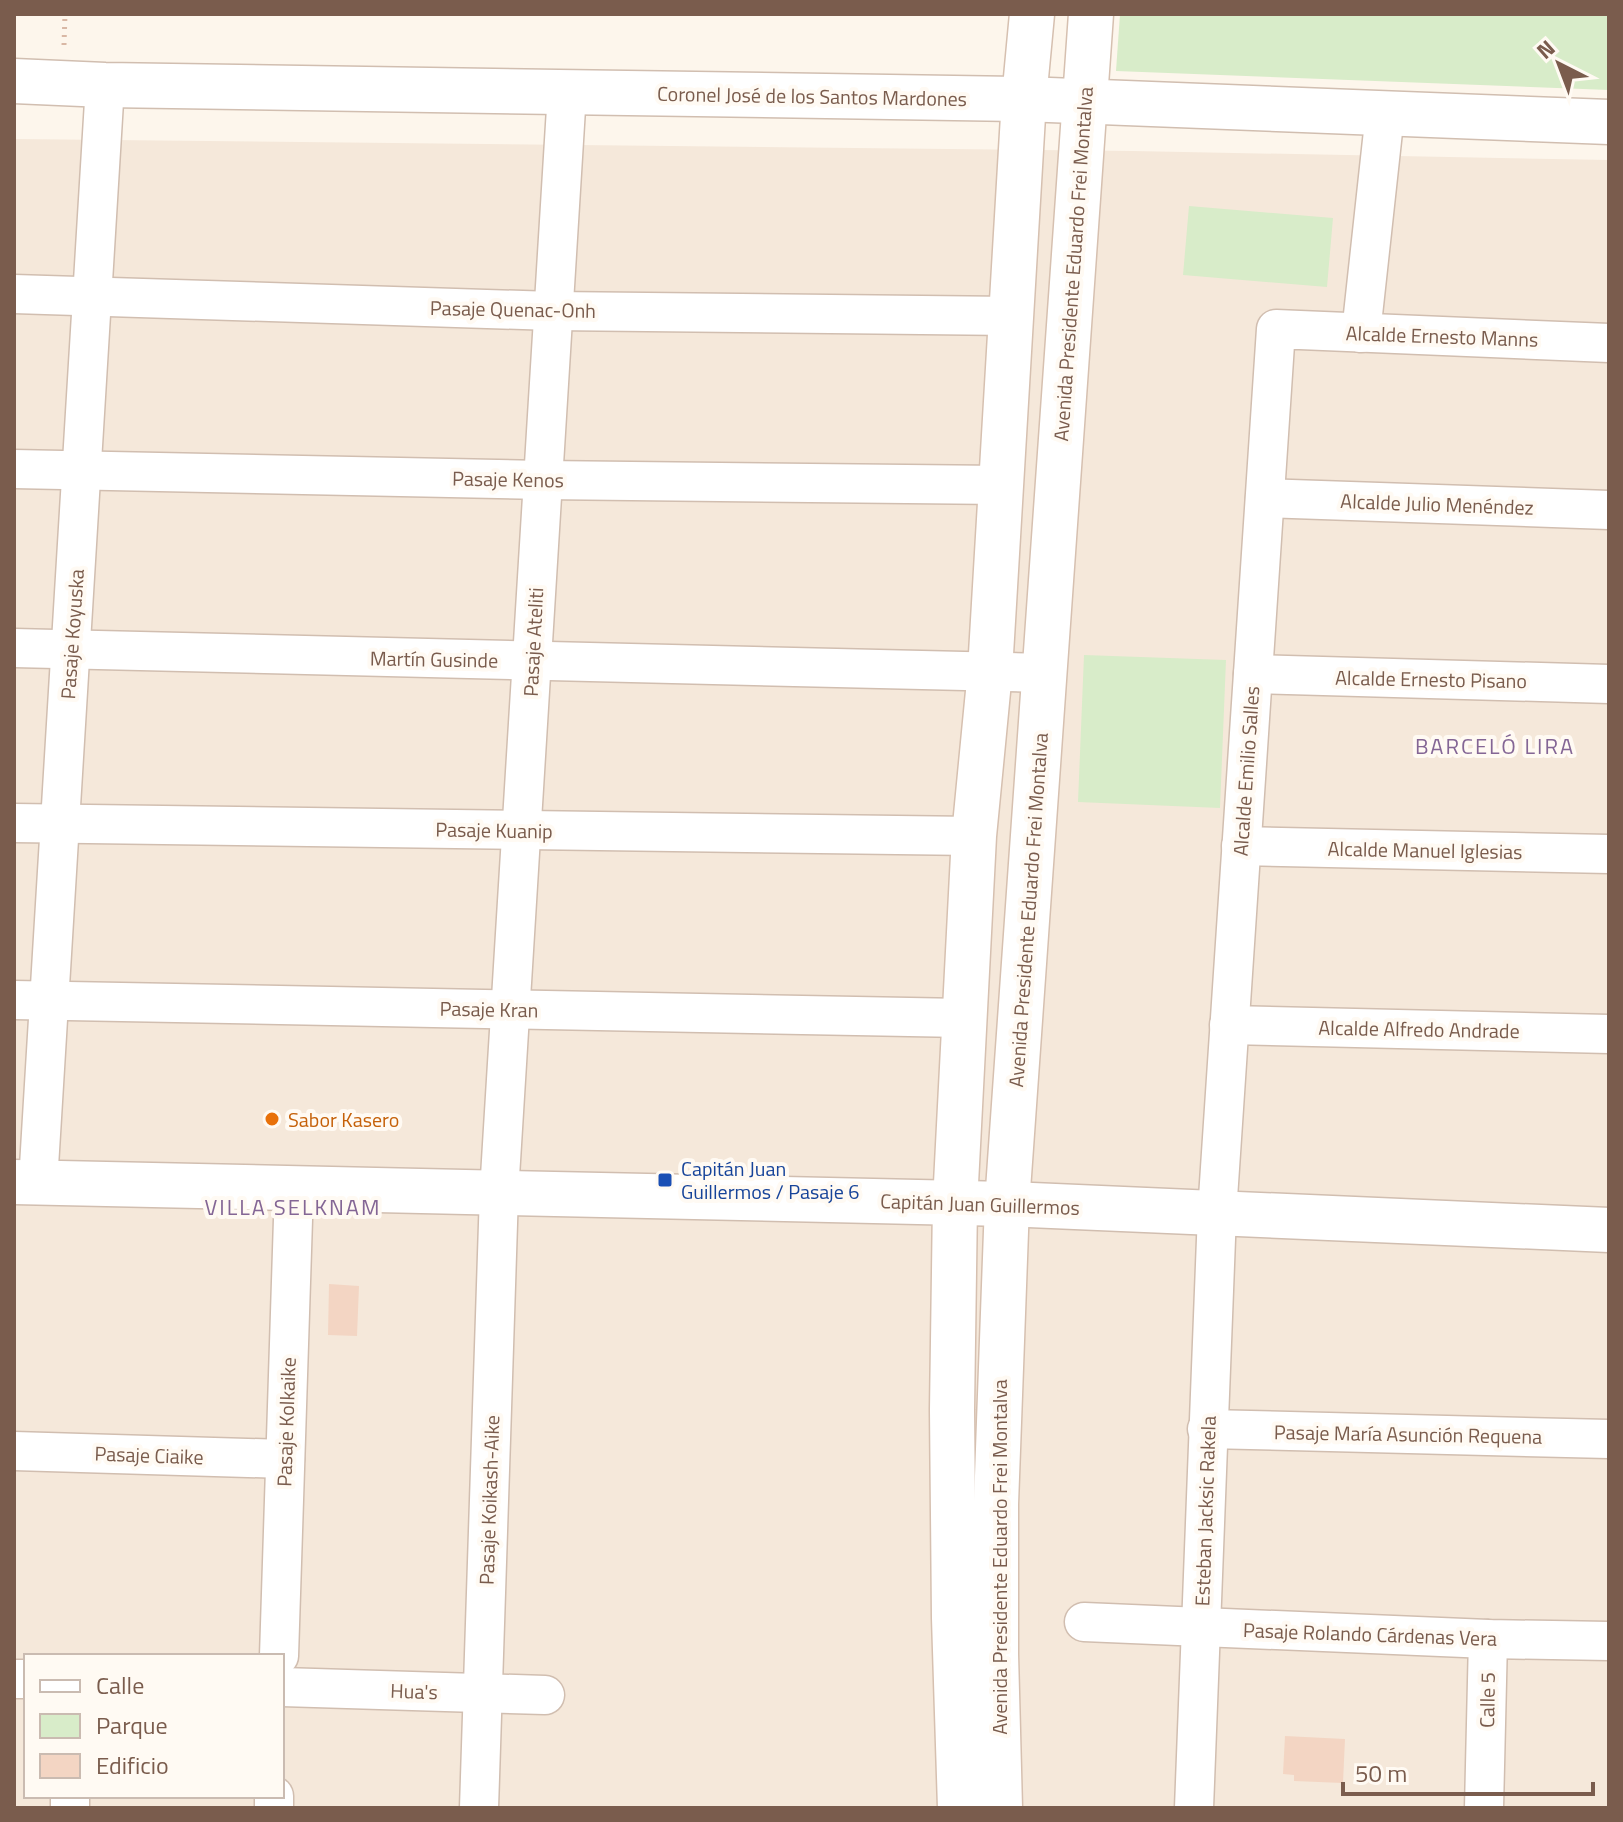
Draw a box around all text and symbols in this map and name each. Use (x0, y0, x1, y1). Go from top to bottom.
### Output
north arrow (1519, 24, 1599, 104)
text: N (1529, 31, 1563, 67)
street label: Coronel José de los Santos Mardones (657, 78, 967, 114)
street label: Avenida Presidente Eduardo Frei Montalva (1045, 86, 1101, 442)
street label: Pasaje Quenac-Onh (430, 292, 596, 326)
street label: Alcalde Ernesto Manns (1345, 317, 1539, 355)
street label: Pasaje Kenos (452, 463, 564, 495)
street label: Alcalde Julio Menéndez (1340, 485, 1534, 523)
street label: Pasaje Koyuska (52, 568, 92, 700)
street label: Pasaje Ateliti (515, 587, 551, 697)
street label: Martín Gusinde (370, 642, 498, 676)
street label: Alcalde Ernesto Pisano (1335, 662, 1527, 696)
street label: Alcalde Emilio Salles (1225, 685, 1267, 857)
district label: BARCELÓ LIRA (1415, 729, 1575, 763)
street label: Avenida Presidente Eduardo Frei Montalva (1000, 732, 1056, 1088)
street label: Pasaje Kuanip (435, 813, 553, 847)
street label: Alcalde Manuel Iglesias (1327, 833, 1523, 867)
street label: Pasaje Kran (439, 993, 539, 1025)
street label: Alcalde Alfredo Andrade (1318, 1012, 1520, 1046)
place label: Sabor Kasero (288, 1104, 399, 1135)
marker: Sabor Kasero (263, 1110, 281, 1128)
place label: Capitán Juan Guillermos / Pasaje 6 (681, 1153, 859, 1207)
marker: Capitán Juan Guillermos / Pasaje 6 (656, 1171, 674, 1189)
street label: Capitán Juan Guillermos (880, 1185, 1080, 1223)
district label: VILLA SELKNAM (205, 1190, 381, 1224)
street label: Pasaje Kolkaike (268, 1357, 304, 1487)
street label: Avenida Presidente Eduardo Frei Montalva (984, 1379, 1015, 1735)
street label: Pasaje Koikash-Aike (471, 1415, 507, 1585)
street label: Esteban Jacksic Rakela (1186, 1415, 1224, 1607)
street label: Pasaje María Asunción Requena (1274, 1416, 1542, 1452)
street label: Pasaje Ciaike (94, 1438, 204, 1472)
street label: Pasaje Rolando Cárdenas Vera (1242, 1614, 1498, 1654)
legend (24, 1654, 284, 1798)
text: Calle (96, 1667, 144, 1703)
street label: Calle 5 (1471, 1672, 1503, 1728)
street label: Hua's (390, 1675, 438, 1707)
text: Parque (96, 1707, 168, 1743)
scale bar (1343, 1746, 1593, 1796)
text: Edificio (96, 1747, 169, 1783)
text: 50 m (1355, 1755, 1407, 1791)

